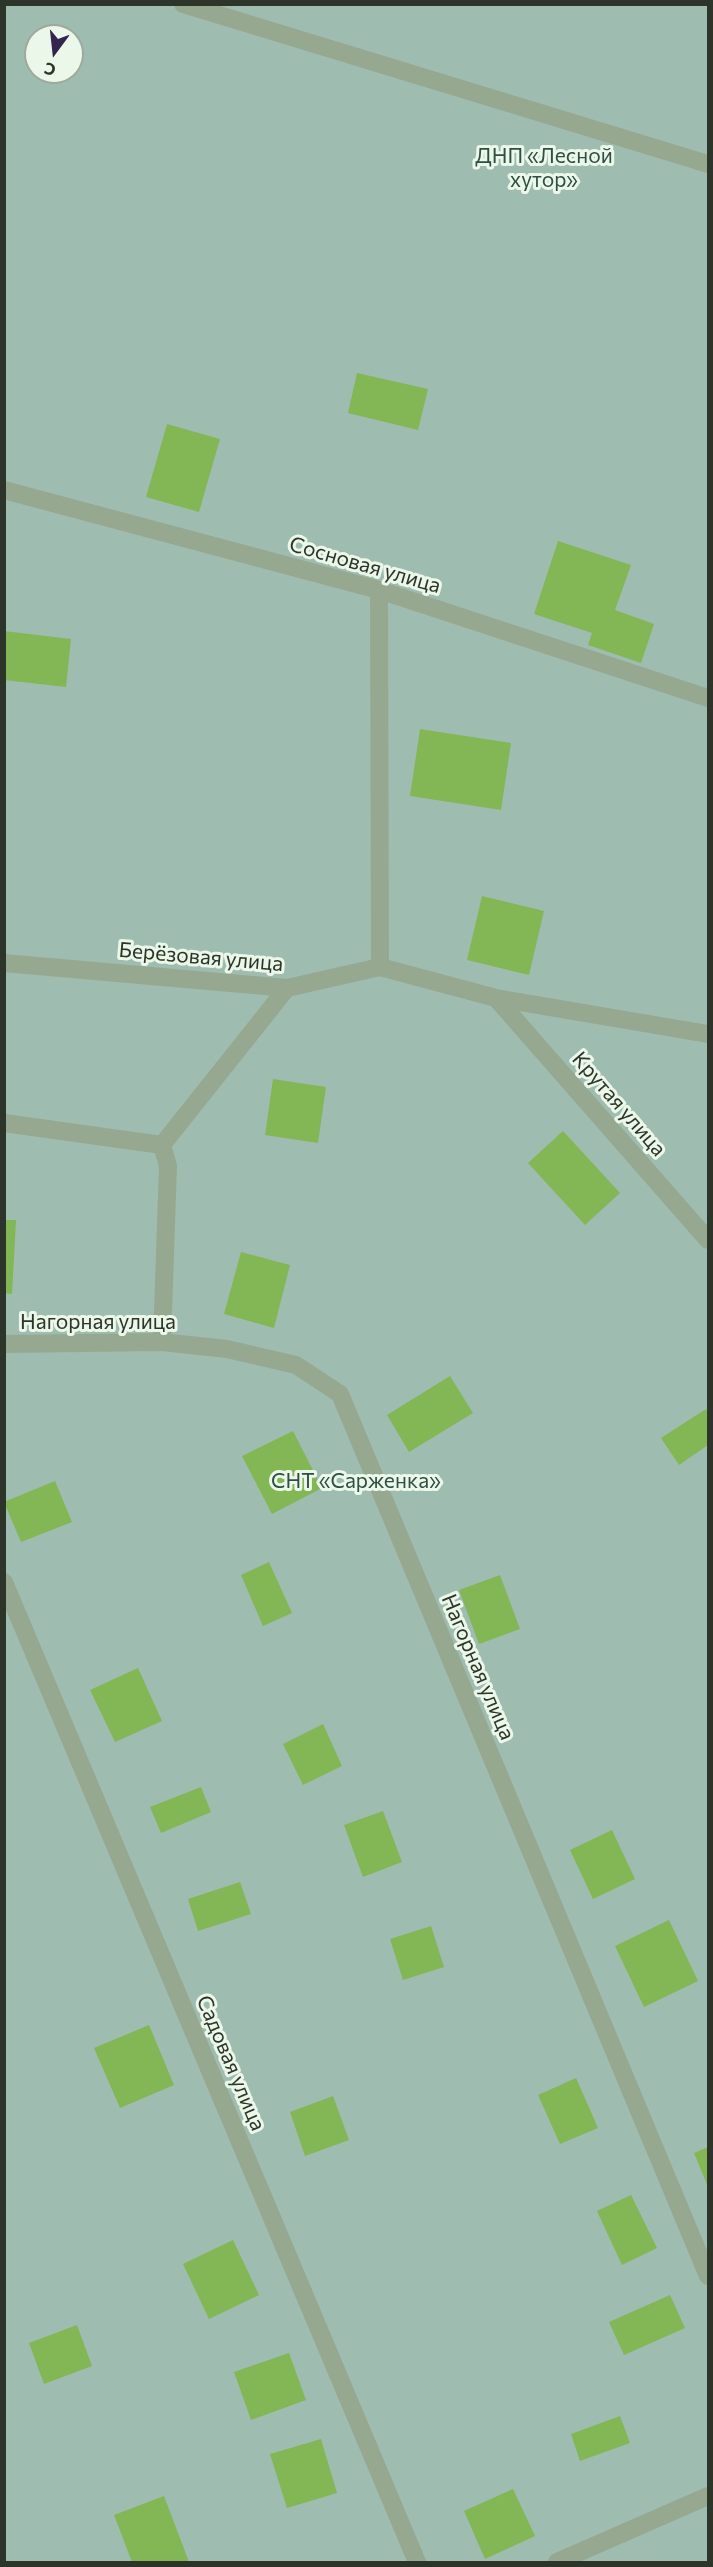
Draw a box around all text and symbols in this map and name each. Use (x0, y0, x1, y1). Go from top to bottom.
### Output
north arrow (24, 24, 84, 84)
text: С (42, 59, 57, 81)
park label: ДНП «Лесной хутор» (475, 143, 613, 193)
street label: Сосновая улица (286, 531, 444, 599)
street label: Берёзовая улица (118, 937, 284, 977)
street label: Крутая улица (567, 1047, 671, 1161)
street label: Нагорная улица (20, 1309, 176, 1335)
park label: СНТ «Сарженка» (271, 1468, 441, 1494)
street label: Нагорная улица (436, 1590, 520, 1744)
street label: Садовая улица (191, 1992, 271, 2134)

